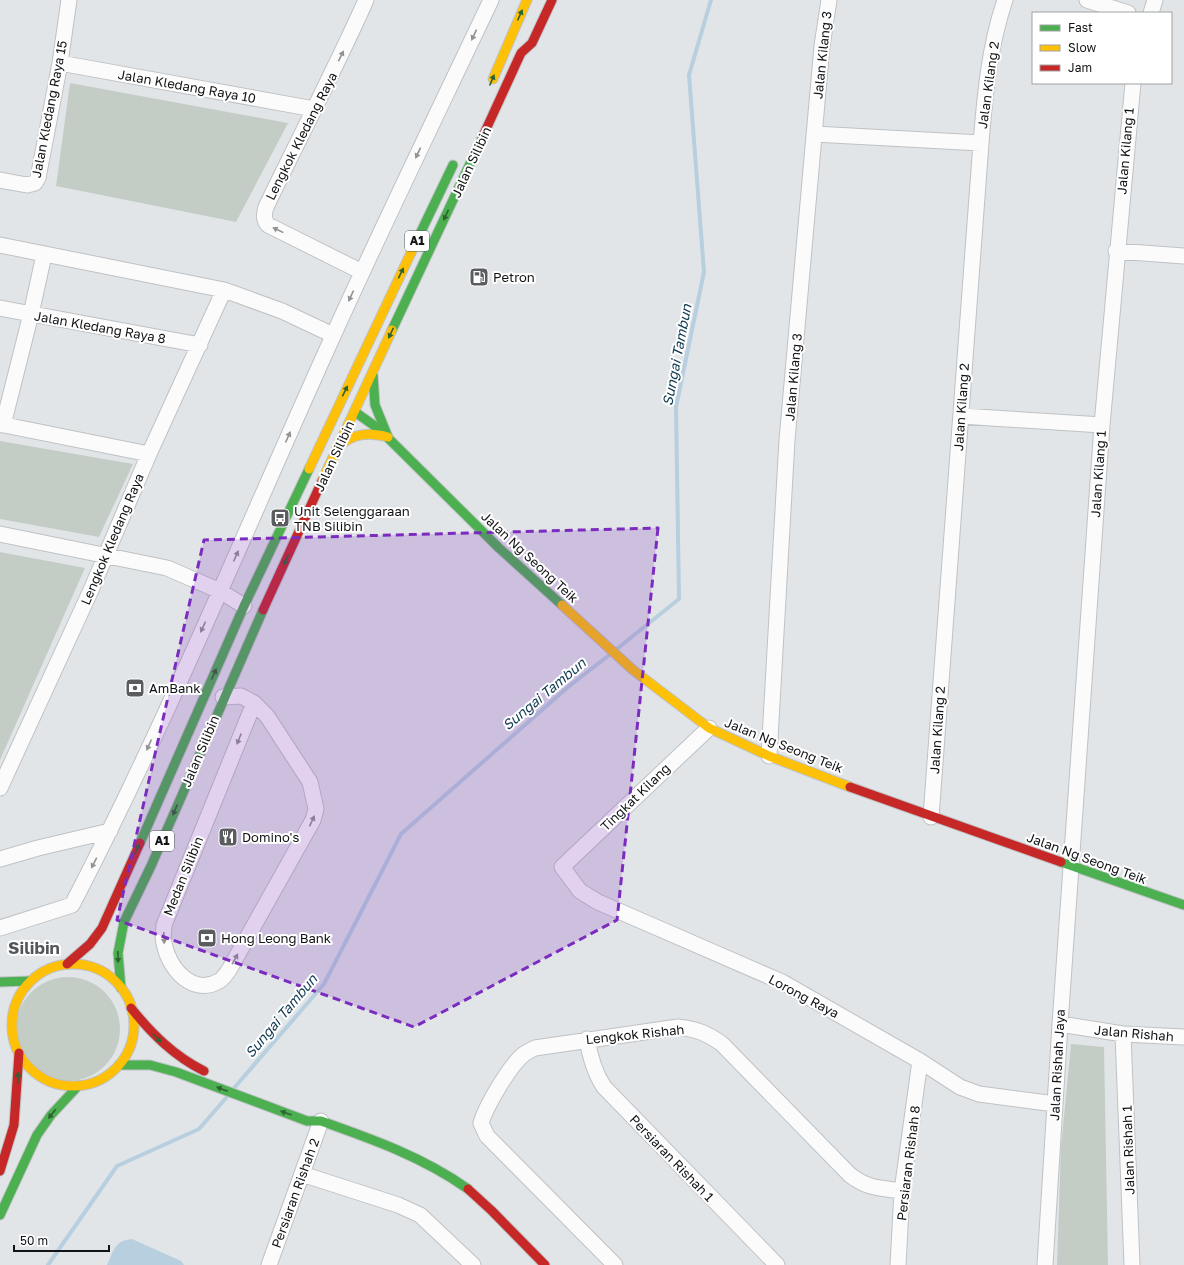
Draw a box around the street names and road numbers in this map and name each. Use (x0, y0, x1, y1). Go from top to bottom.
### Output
street label: Jalan Kilang 3 (809, 10, 835, 100)
street label: Jalan Kledang Raya 15 (28, 39, 70, 179)
street label: Jalan Kilang 2 (974, 40, 1002, 130)
street label: Jalan Kledang Raya 10 (117, 66, 257, 106)
street label: Lengkok Kledang Raya (262, 69, 340, 203)
street label: Jalan Kilang 1 (1113, 107, 1137, 195)
street label: Jalan Silibin (448, 124, 494, 200)
road number: A1 (405, 231, 429, 251)
street label: Jalan Kledang Raya 8 (33, 308, 167, 346)
street label: Jalan Kilang 3 (781, 332, 805, 422)
street label: Jalan Kilang 2 (950, 363, 972, 451)
street label: Jalan Silibin (311, 418, 357, 494)
street label: Jalan Kilang 1 (1087, 430, 1109, 518)
street label: Lengkok Kledang Raya (77, 471, 147, 607)
street label: Jalan Ng Seong Teik (478, 508, 582, 606)
street label: Jalan Kilang 2 (926, 686, 948, 774)
street label: Jalan Silibin (178, 713, 222, 789)
street label: Jalan Ng Seong Teik (722, 714, 846, 776)
street label: Tingkat Kilang (597, 760, 673, 834)
street label: Jalan Ng Seong Teik (1025, 829, 1150, 887)
road number: A1 (150, 831, 174, 851)
street label: Medan Silibin (160, 834, 206, 918)
street label: Lorong Raya (766, 971, 842, 1021)
street label: Jalan Rishah Jaya (1046, 1009, 1068, 1121)
street label: Lengkok Rishah (585, 1021, 685, 1047)
street label: Jalan Rishah (1094, 1022, 1174, 1044)
street label: Persiaran Rishah 8 (893, 1104, 923, 1222)
street label: Jalan Rishah 1 (1118, 1105, 1138, 1195)
street label: Persiaran Rishah 1 (627, 1111, 717, 1205)
street label: Persiaran Rishah 2 (268, 1136, 322, 1250)

